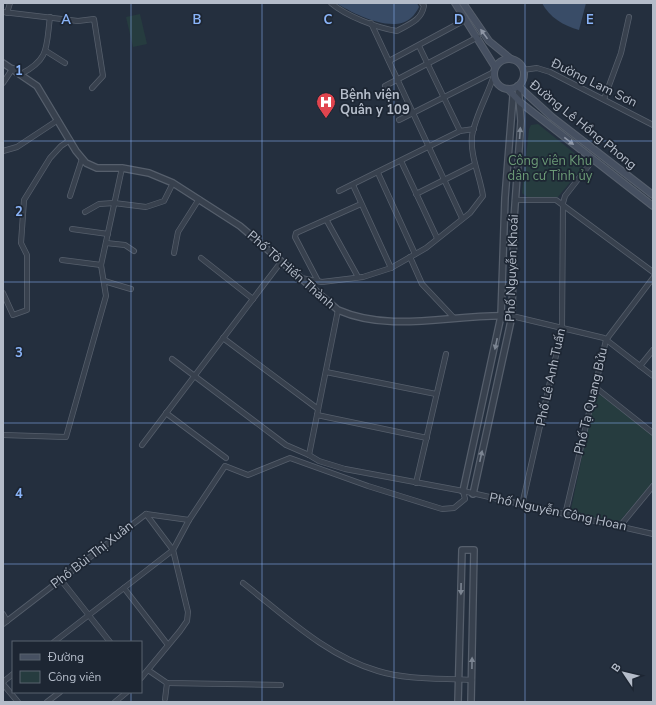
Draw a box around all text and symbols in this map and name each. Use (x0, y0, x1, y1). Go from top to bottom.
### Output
text: A (61, 11, 71, 29)
text: B (193, 11, 202, 29)
text: C (324, 11, 333, 29)
text: D (454, 11, 464, 29)
text: E (586, 11, 594, 29)
one-way arrow (480, 29, 488, 39)
street label: Đường Lam Sơn (547, 54, 640, 112)
text: 1 (15, 62, 23, 80)
street label: Đường Lê Hồng Phong (525, 76, 640, 174)
place label: Bệnh viện Quân y 109 (340, 86, 410, 119)
hospital icon: Bệnh viện Quân y 109 (315, 91, 337, 119)
one-way arrow (517, 127, 523, 139)
one-way arrow (564, 137, 575, 146)
park label: Công viên Khu dân cư Tỉnh ủy (508, 152, 593, 185)
text: 2 (15, 203, 23, 221)
street label: Phố Nguyễn Khoái (501, 214, 523, 322)
street label: Phố Tô Hiến Thành (243, 227, 339, 313)
street label: Phố Lê Anh Tuấn (532, 326, 570, 428)
one-way arrow (492, 338, 498, 351)
text: 3 (15, 344, 23, 362)
street label: Phố Tạ Quang Bửu (570, 346, 612, 456)
one-way arrow (479, 450, 485, 462)
text: 4 (15, 485, 23, 503)
street label: Phố Nguyễn Công Hoan (488, 489, 628, 535)
street label: Phố Bùi Thị Xuân (47, 517, 137, 593)
one-way arrow (458, 583, 464, 596)
legend (12, 641, 142, 693)
text: Đường (47, 649, 84, 665)
north arrow (604, 653, 644, 693)
one-way arrow (469, 656, 475, 669)
text: B (608, 660, 625, 675)
text: Công viên (48, 669, 101, 685)

